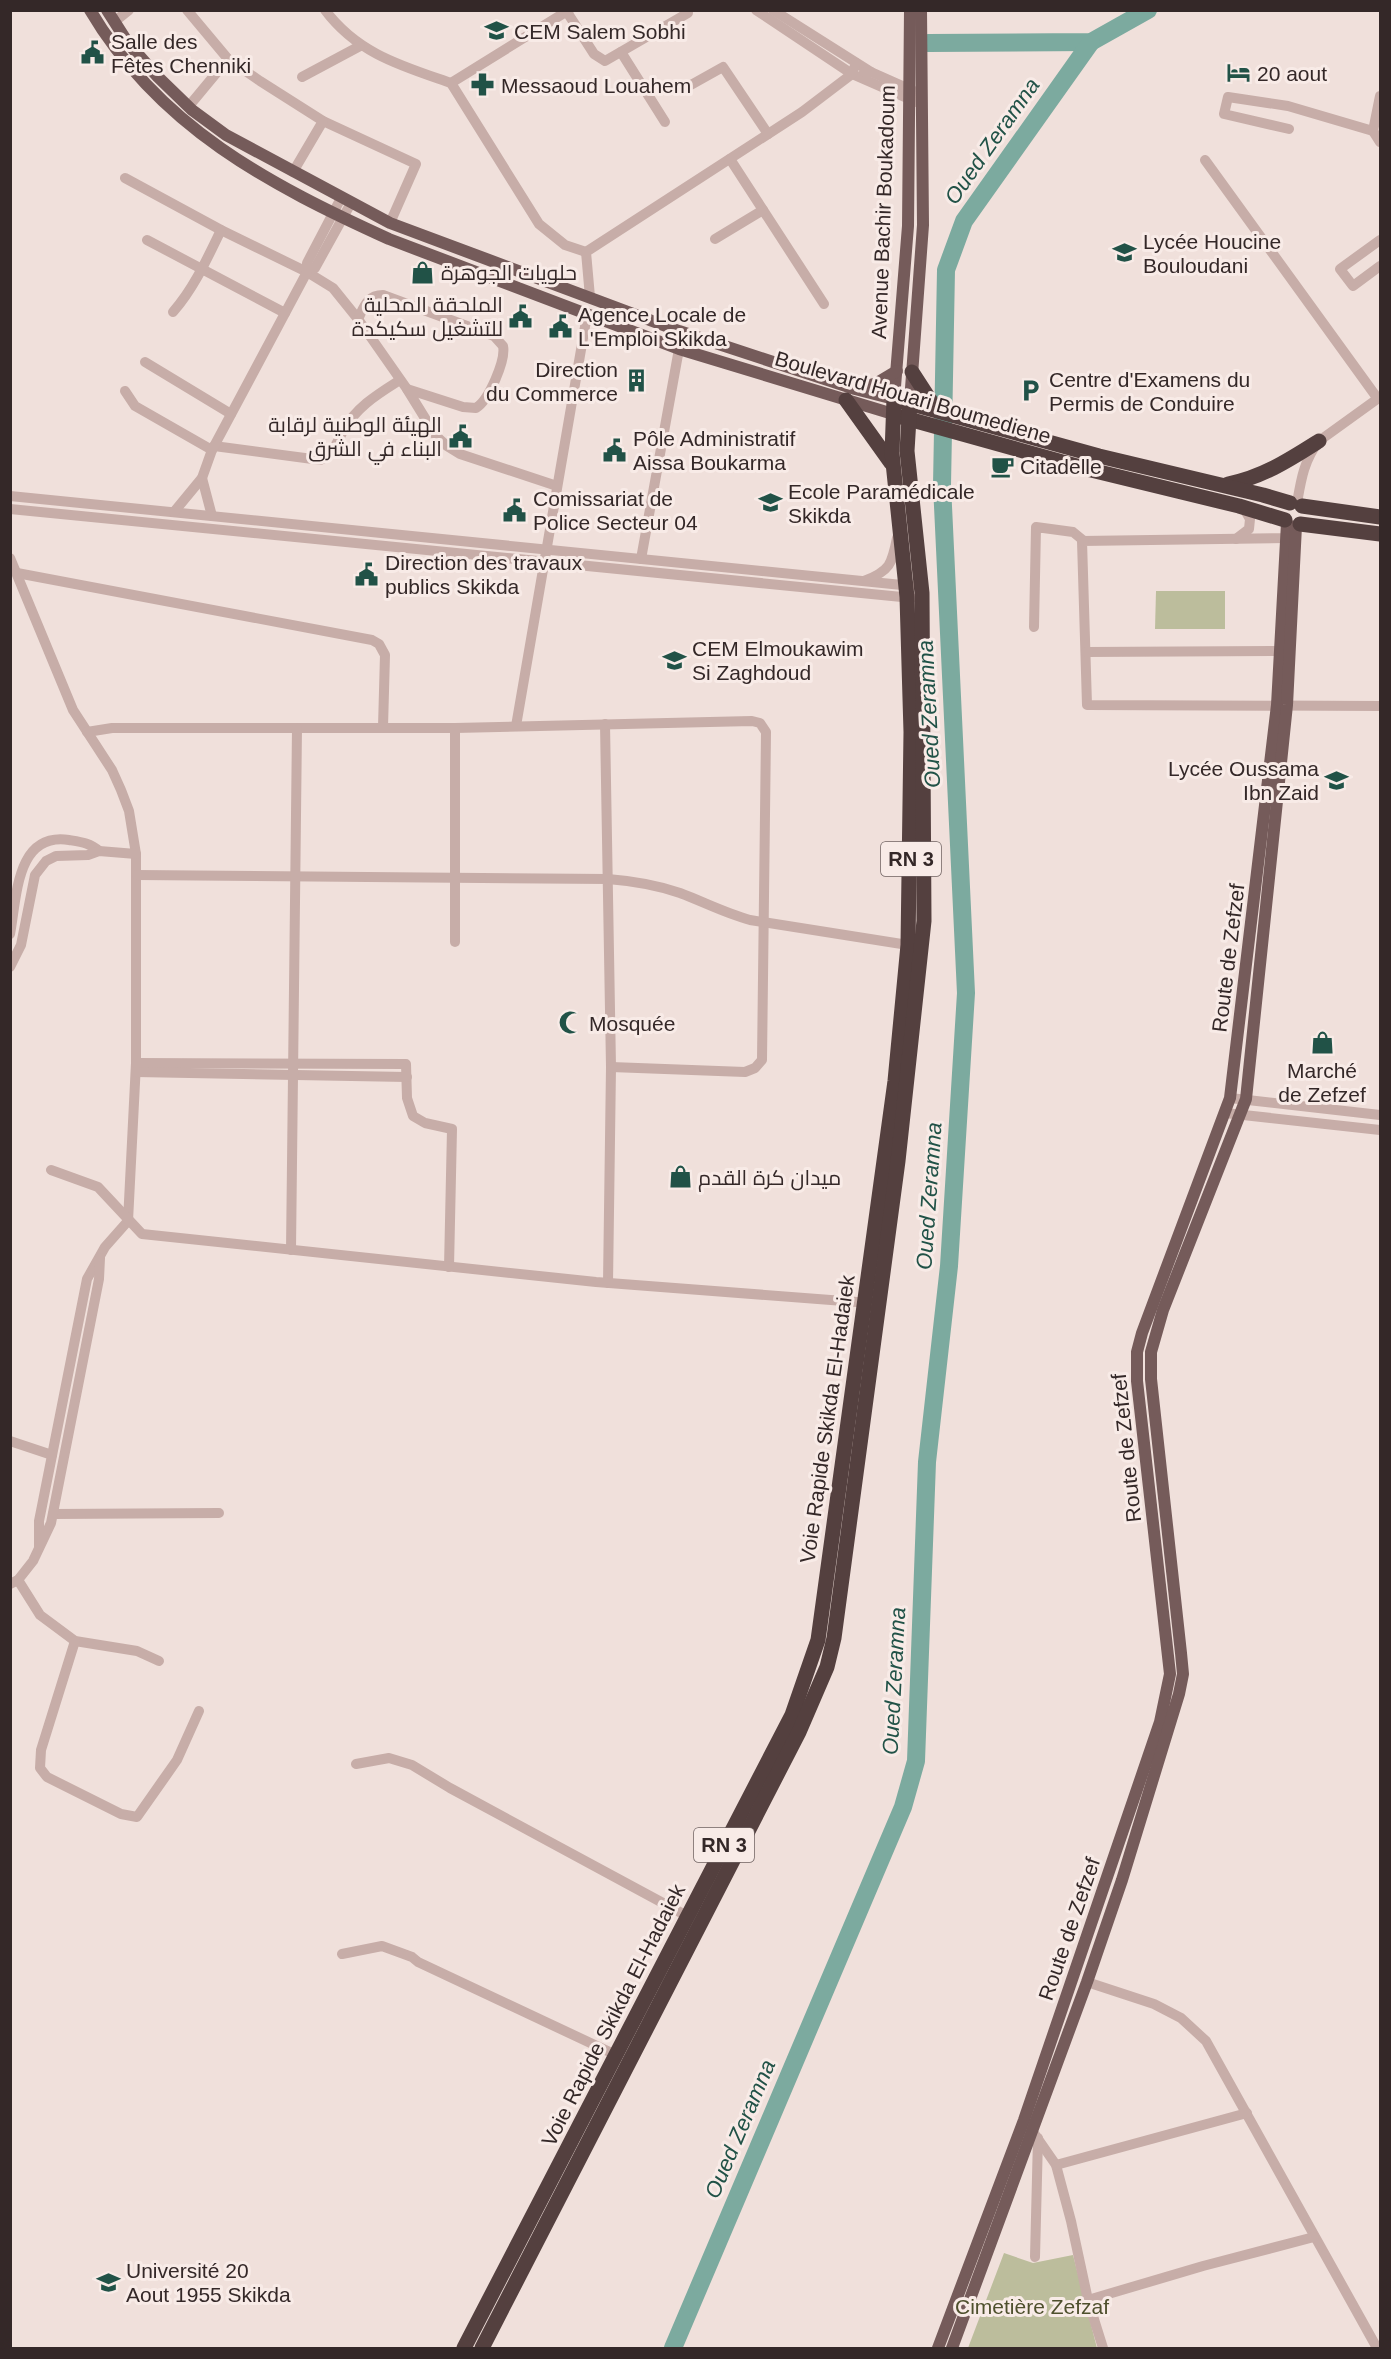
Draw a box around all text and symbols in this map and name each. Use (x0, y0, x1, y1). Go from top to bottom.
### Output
school or university icon: CEM Salem Sobhi (483, 18, 509, 44)
place label: CEM Salem Sobhi (514, 20, 686, 43)
place label: Salle des Fêtes Chenniki (111, 30, 251, 77)
public building icon: Salle des Fêtes Chenniki (80, 40, 106, 66)
hotel icon: 20 aout (1226, 60, 1252, 86)
place label: 20 aout (1257, 62, 1327, 85)
pharmacy icon: Messaoud Louahem (470, 72, 496, 98)
water label: Oued Zeramna (939, 73, 1045, 209)
place label: Messaoud Louahem (501, 74, 691, 97)
street label: Avenue Bachir Boukadoum (867, 85, 899, 339)
place label: Lycée Houcine Bouloudani (1143, 230, 1281, 277)
school or university icon: Lycée Houcine Bouloudani (1112, 240, 1138, 266)
shop icon: حلويات الجوهرة (410, 259, 436, 285)
place label: حلويات الجوهرة (441, 261, 577, 285)
place label: الملحقة المحلية للتشغيل سكيكدة (352, 293, 503, 342)
public building icon: الملحقة المحلية للتشغيل سكيكدة (508, 303, 534, 329)
place label: Agence Locale de L'Emploi Skikda (578, 303, 746, 350)
public building icon: Agence Locale de L'Emploi Skikda (547, 313, 573, 339)
street label: Boulevard Houari Boumediene (772, 347, 1054, 447)
place label: Direction du Commerce (486, 358, 618, 405)
building icon: Direction du Commerce (623, 368, 649, 394)
place label: Centre d'Examens du Permis de Conduire (1049, 368, 1250, 415)
parking icon: Centre d'Examens du Permis de Conduire (1018, 378, 1044, 404)
place label: الهيئة الوطنية لرقابة البناء في الشرق (268, 413, 442, 465)
public building icon: الهيئة الوطنية لرقابة البناء في الشرق (447, 423, 473, 449)
place label: Pôle Administratif Aissa Boukarma (633, 427, 795, 474)
public building icon: Pôle Administratif Aissa Boukarma (602, 437, 628, 463)
cafe icon: Citadelle (989, 453, 1015, 479)
place label: Citadelle (1020, 455, 1102, 478)
place label: Ecole Paramédicale Skikda (788, 480, 975, 527)
place label: Comissariat de Police Secteur 04 (533, 487, 698, 534)
school or university icon: Ecole Paramédicale Skikda (757, 490, 783, 516)
public building icon: Comissariat de Police Secteur 04 (502, 497, 528, 523)
place label: Direction des travaux publics Skikda (385, 551, 583, 598)
public building icon: Direction des travaux publics Skikda (354, 561, 380, 587)
place label: CEM Elmoukawim Si Zaghdoud (692, 637, 864, 684)
water label: Oued Zeramna (913, 639, 945, 789)
school or university icon: CEM Elmoukawim Si Zaghdoud (661, 647, 687, 673)
place label: Lycée Oussama Ibn Zaid (1168, 757, 1319, 804)
school or university icon: Lycée Oussama Ibn Zaid (1324, 767, 1350, 793)
road number: RN 3 (881, 842, 941, 876)
street label: Route de Zefzef (1207, 882, 1249, 1034)
mosque icon: Mosquée (558, 1010, 584, 1036)
place label: Mosquée (589, 1012, 675, 1035)
shop icon: Marché de Zefzef (1309, 1029, 1335, 1055)
place label: Marché de Zefzef (1278, 1059, 1366, 1106)
water label: Oued Zeramna (911, 1121, 947, 1271)
shop icon: ميدان كرة القدم (667, 1164, 693, 1190)
place label: ميدان كرة القدم (698, 1166, 841, 1192)
street label: Voie Rapide Skikda El-Hadaiek (795, 1273, 859, 1565)
street label: Route de Zefzef (1107, 1372, 1145, 1524)
water label: Oued Zeramna (878, 1606, 910, 1756)
road number: RN 3 (694, 1828, 754, 1862)
street label: Route de Zefzef (1034, 1854, 1104, 2003)
street label: Voie Rapide Skikda El-Hadaiek (537, 1880, 689, 2150)
water label: Oued Zeramna (700, 2056, 780, 2202)
place label: Université 20 Aout 1955 Skikda (126, 2259, 291, 2306)
school or university icon: Université 20 Aout 1955 Skikda (95, 2269, 121, 2295)
park label: Cimetière Zefzaf (955, 2295, 1109, 2318)

